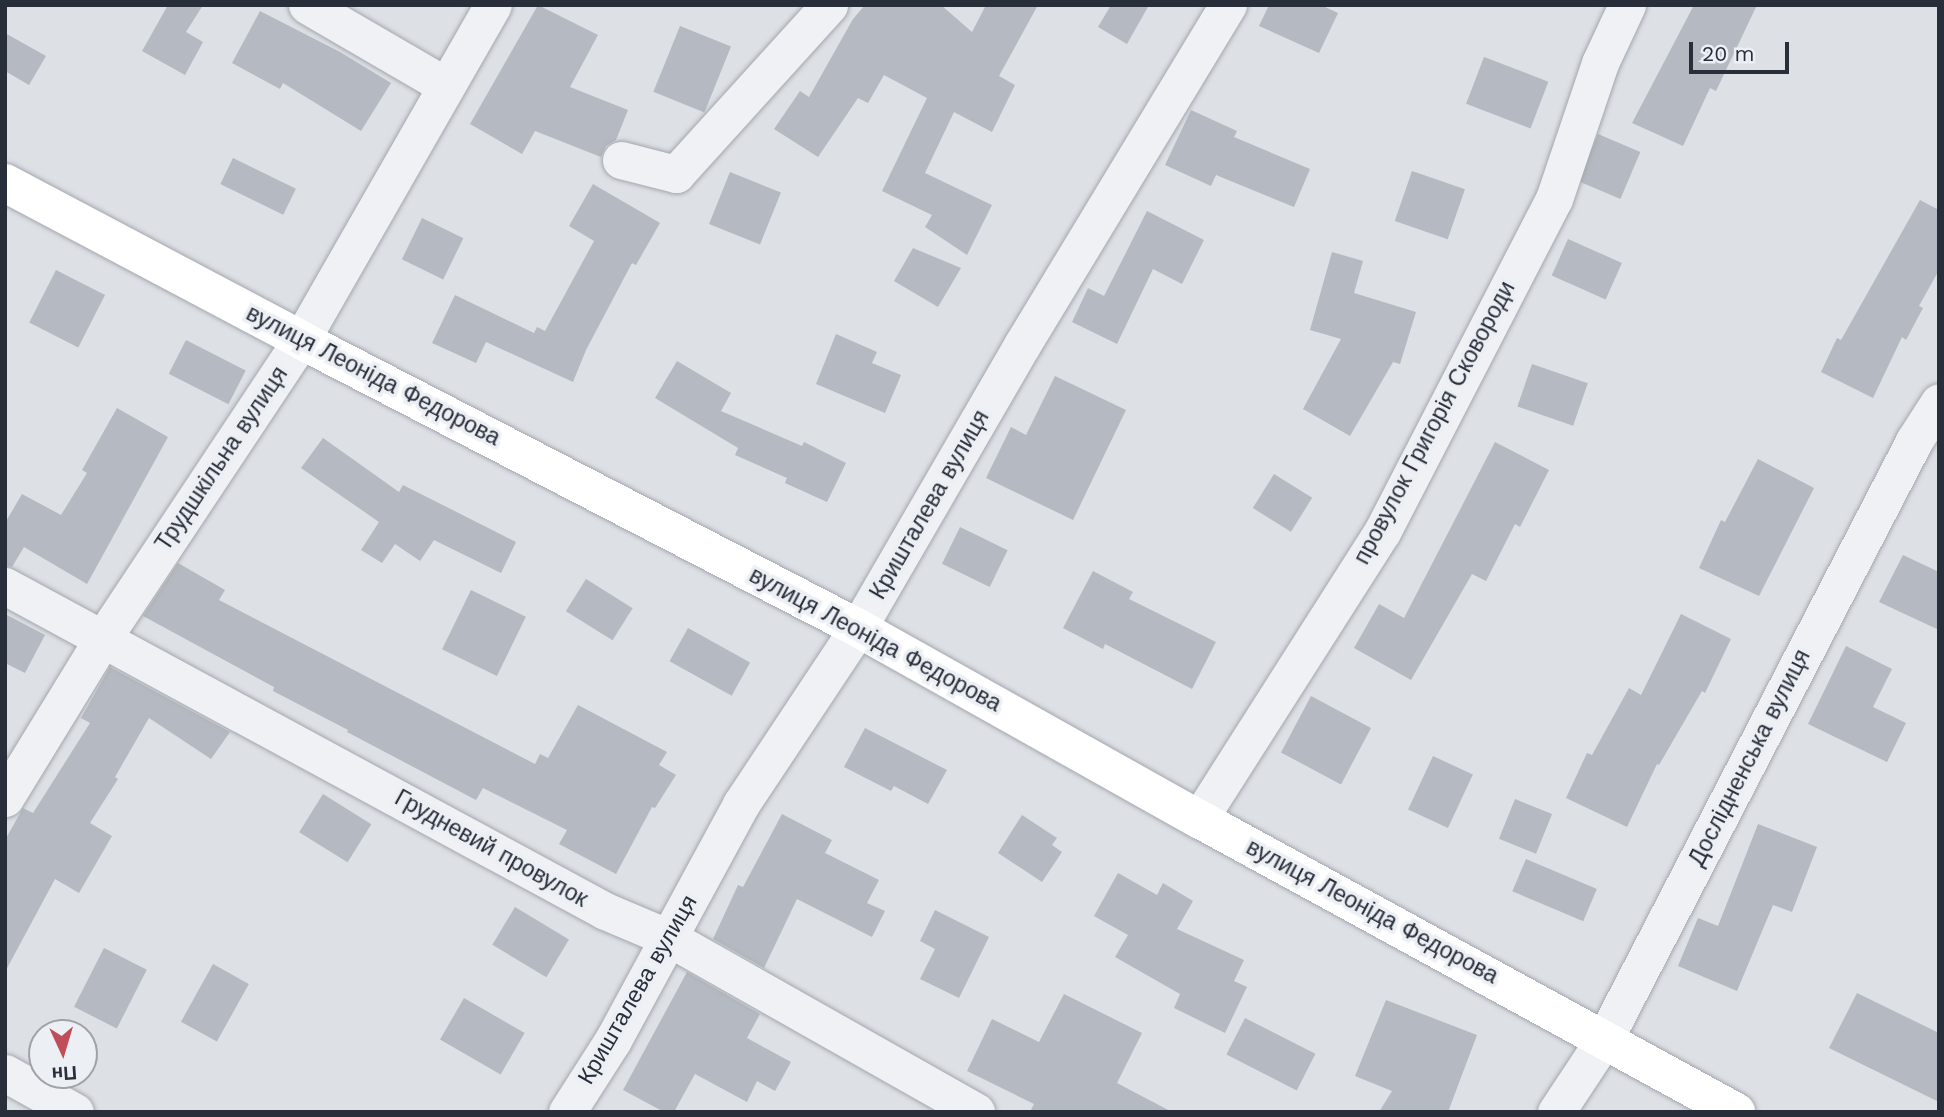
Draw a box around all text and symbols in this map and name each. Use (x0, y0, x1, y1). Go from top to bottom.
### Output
scale bar (1692, 28, 1792, 72)
text: 20 m (1702, 41, 1754, 66)
street label: провулок Григорія Сковороди (1348, 277, 1522, 569)
street label: вулиця Леоніда Федорова (241, 300, 505, 452)
street label: Трудшкільна вулиця (150, 362, 294, 556)
street label: Кришталева вулиця (865, 405, 995, 605)
street label: вулиця Леоніда Федорова (744, 562, 1006, 718)
street label: Дослідненська вулиця (1683, 645, 1817, 871)
street label: Грудневий провулок (390, 784, 592, 914)
street label: вулиця Леоніда Федорова (1241, 834, 1503, 990)
street label: Кришталева вулиця (573, 890, 703, 1090)
north arrow (28, 1019, 98, 1089)
text: Пн (51, 1061, 78, 1086)

